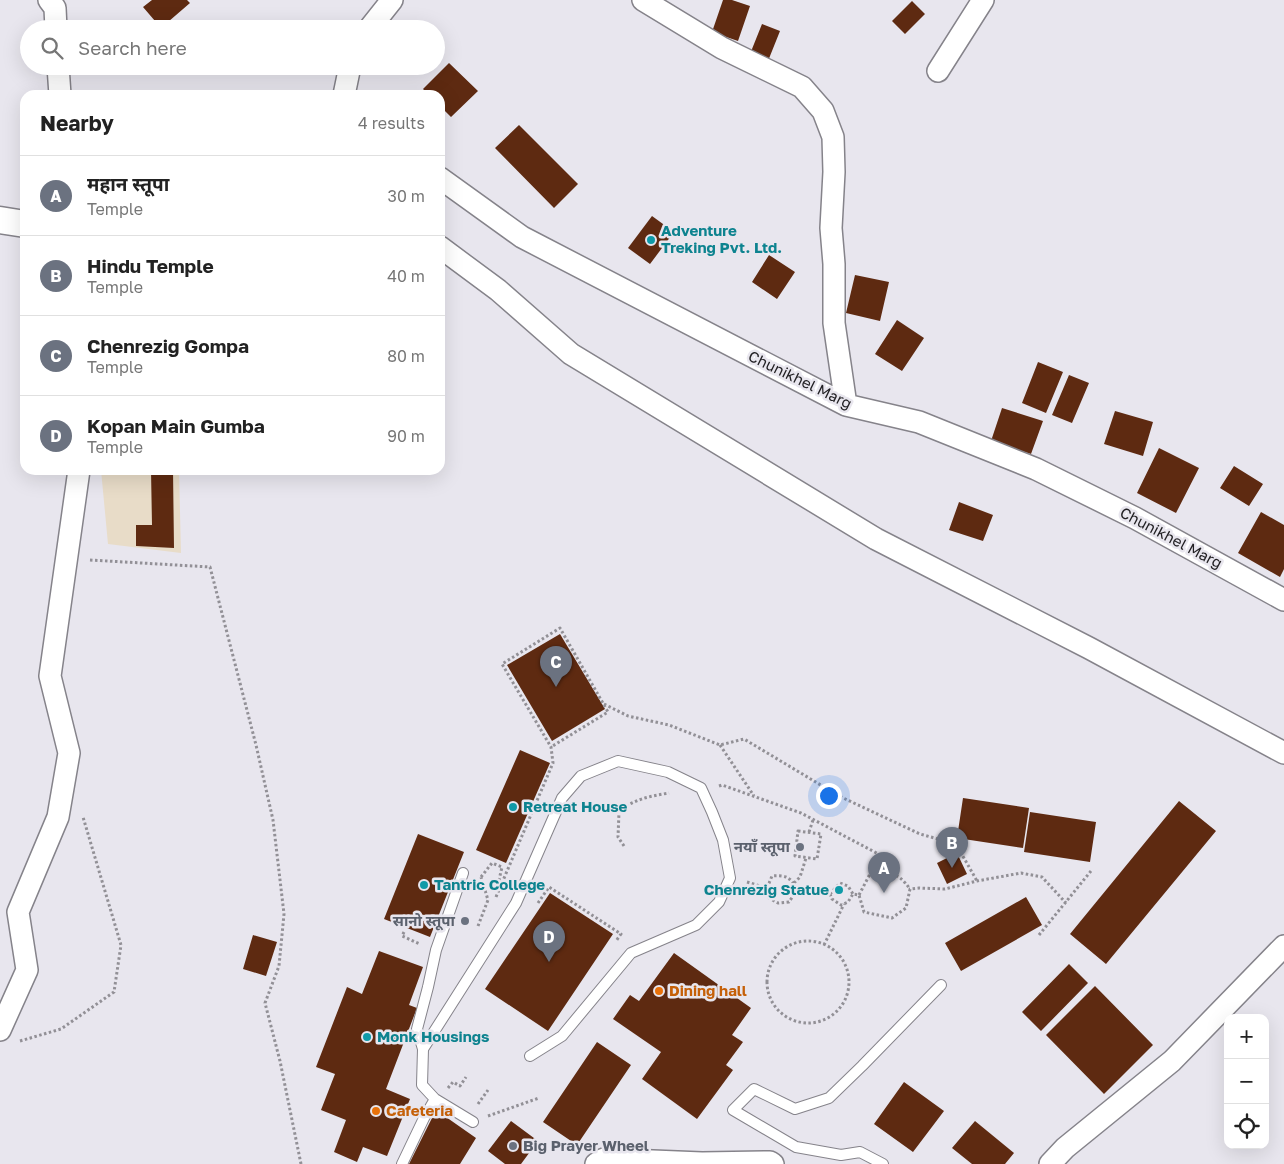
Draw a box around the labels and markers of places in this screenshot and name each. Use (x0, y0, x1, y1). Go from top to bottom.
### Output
place label: Adventure Treking Pvt. Ltd. (661, 221, 782, 256)
marker: Adventure Treking Pvt. Ltd. (645, 234, 657, 246)
pin: C (540, 646, 572, 687)
place label: Retreat House (523, 797, 628, 815)
marker: Retreat House (507, 801, 519, 813)
pin: B (936, 827, 968, 868)
place label: नयाँ स्तूपा (734, 837, 791, 857)
marker: नयाँ स्तूपा (794, 841, 806, 853)
pin: A (868, 852, 900, 893)
place label: Tantric College (434, 875, 545, 893)
marker: Tantric College (418, 879, 430, 891)
place label: Chenrezig Statue (704, 880, 829, 898)
marker: Chenrezig Statue (833, 884, 845, 896)
place label: सानो स्तूपा (393, 911, 456, 931)
marker: सानो स्तूपा (459, 915, 471, 927)
pin: D (533, 921, 565, 962)
place label: Dining hall (669, 981, 747, 999)
marker: Dining hall (653, 985, 665, 997)
place label: Monk Housings (377, 1027, 489, 1045)
marker: Monk Housings (361, 1031, 373, 1043)
place label: Cafeteria (386, 1101, 453, 1119)
marker: Cafeteria (370, 1105, 382, 1117)
place label: Big Prayer Wheel (523, 1136, 649, 1154)
marker: Big Prayer Wheel (507, 1140, 519, 1152)

